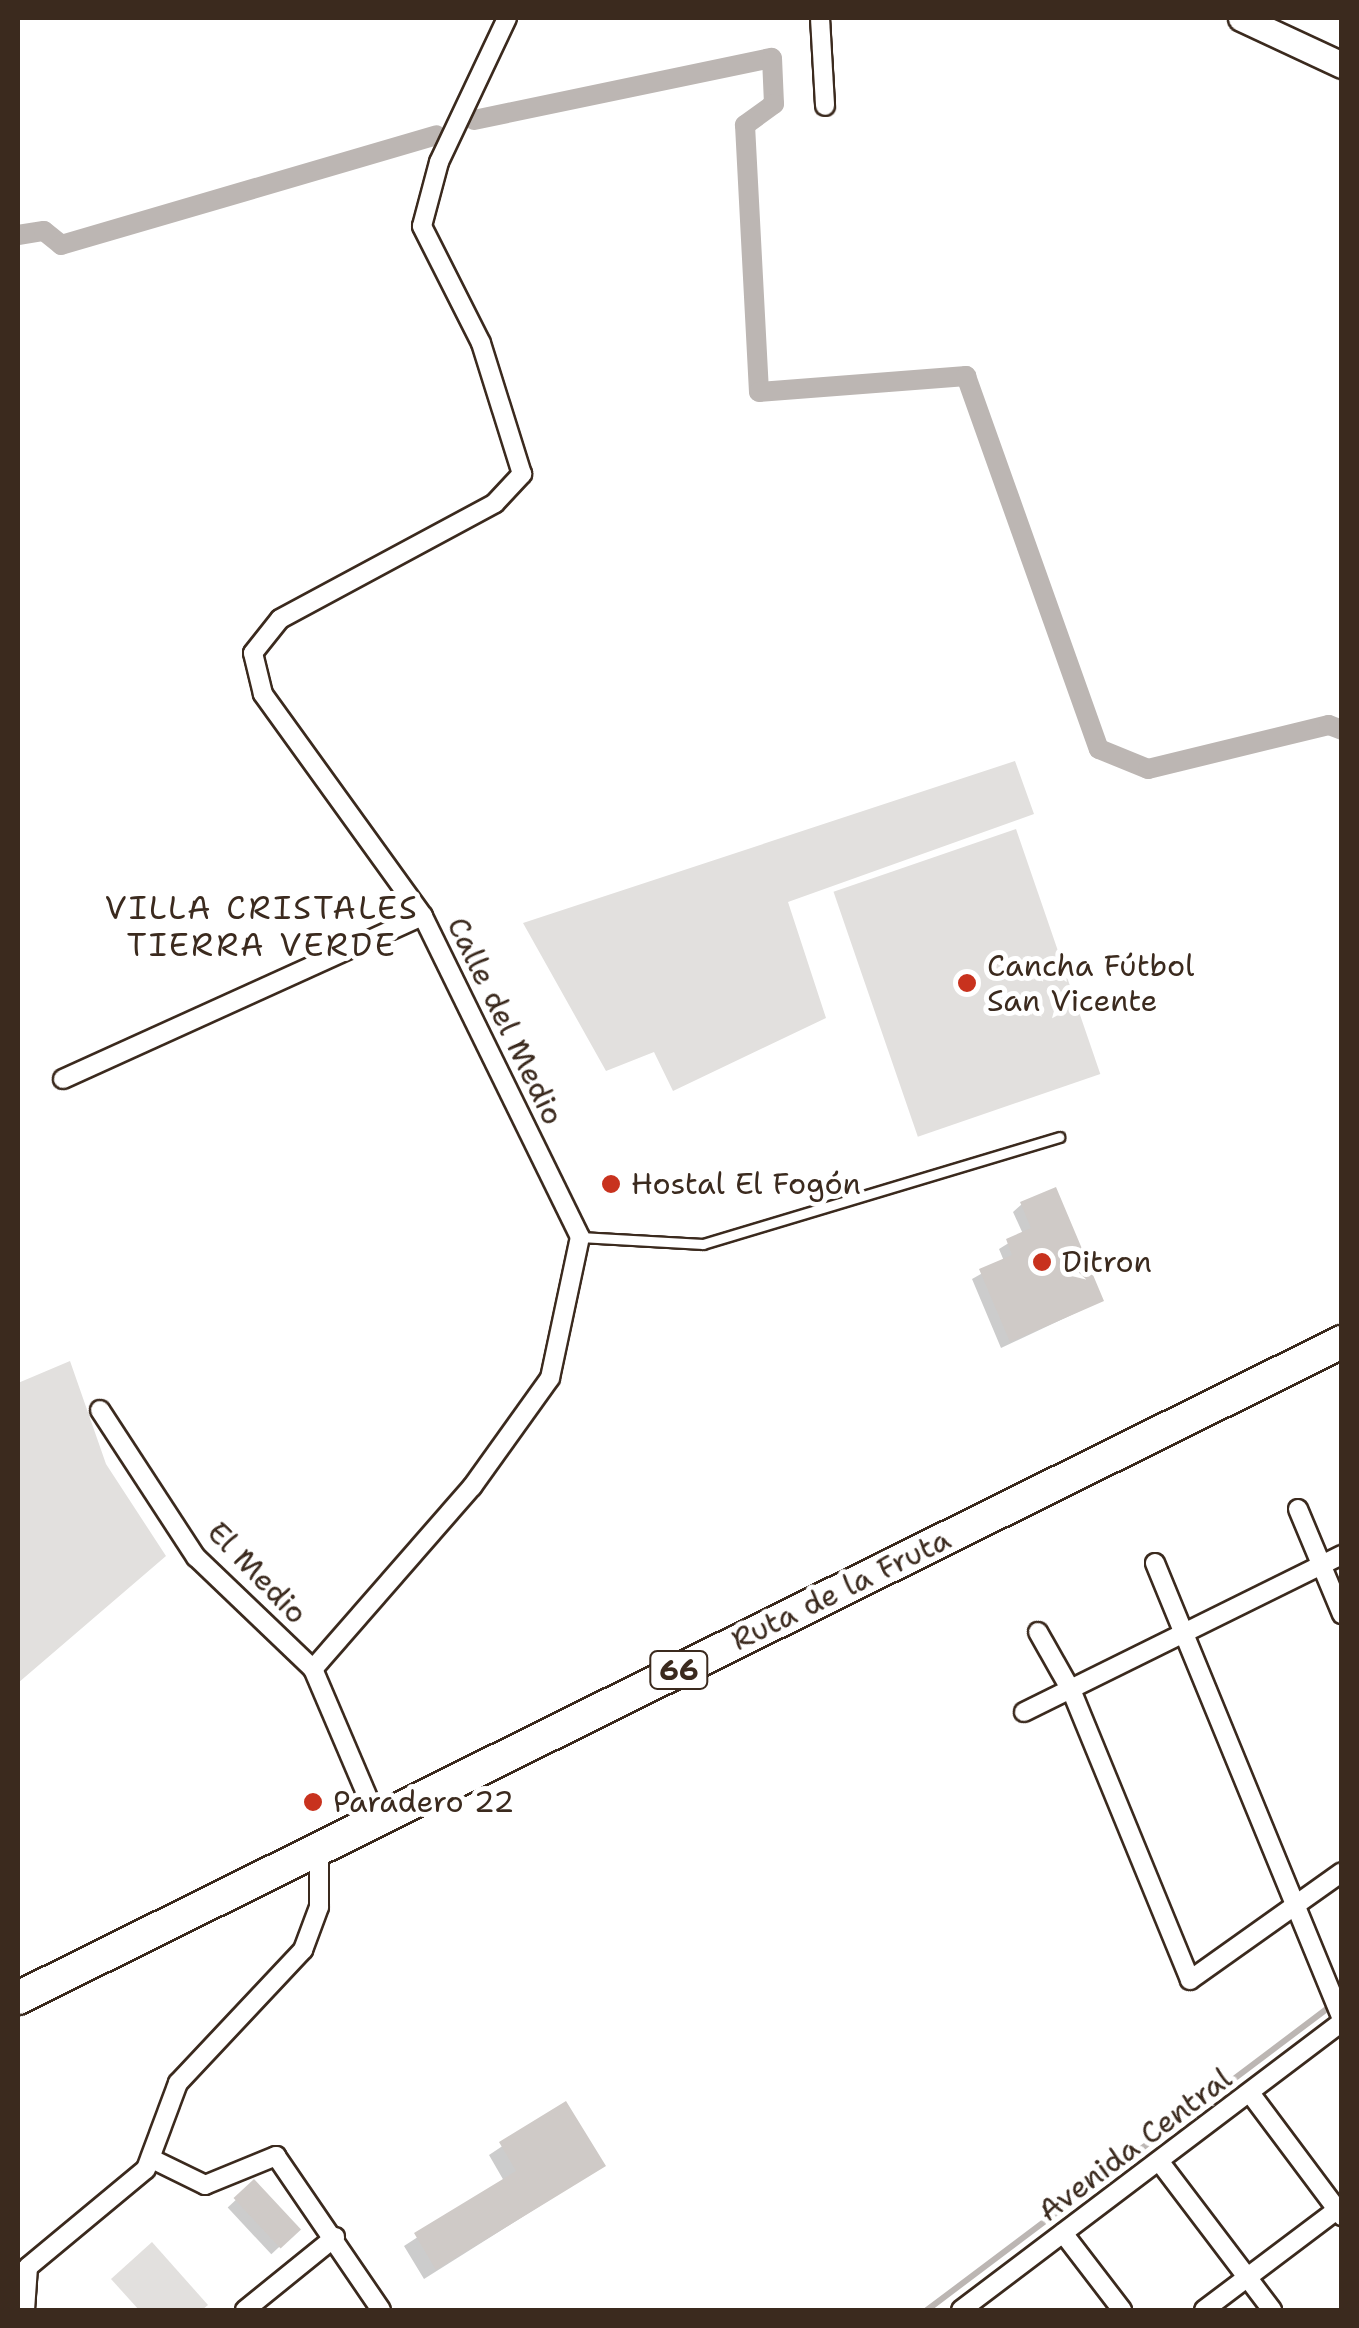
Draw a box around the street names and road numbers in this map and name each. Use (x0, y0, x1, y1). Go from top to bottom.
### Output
street label: Calle del Medio (439, 911, 571, 1131)
street label: El Medio (200, 1514, 314, 1632)
street label: Ruta de la Fruta (726, 1521, 956, 1659)
road number: 66 (649, 1647, 709, 1693)
street label: Avenida Central (1031, 2061, 1239, 2229)

